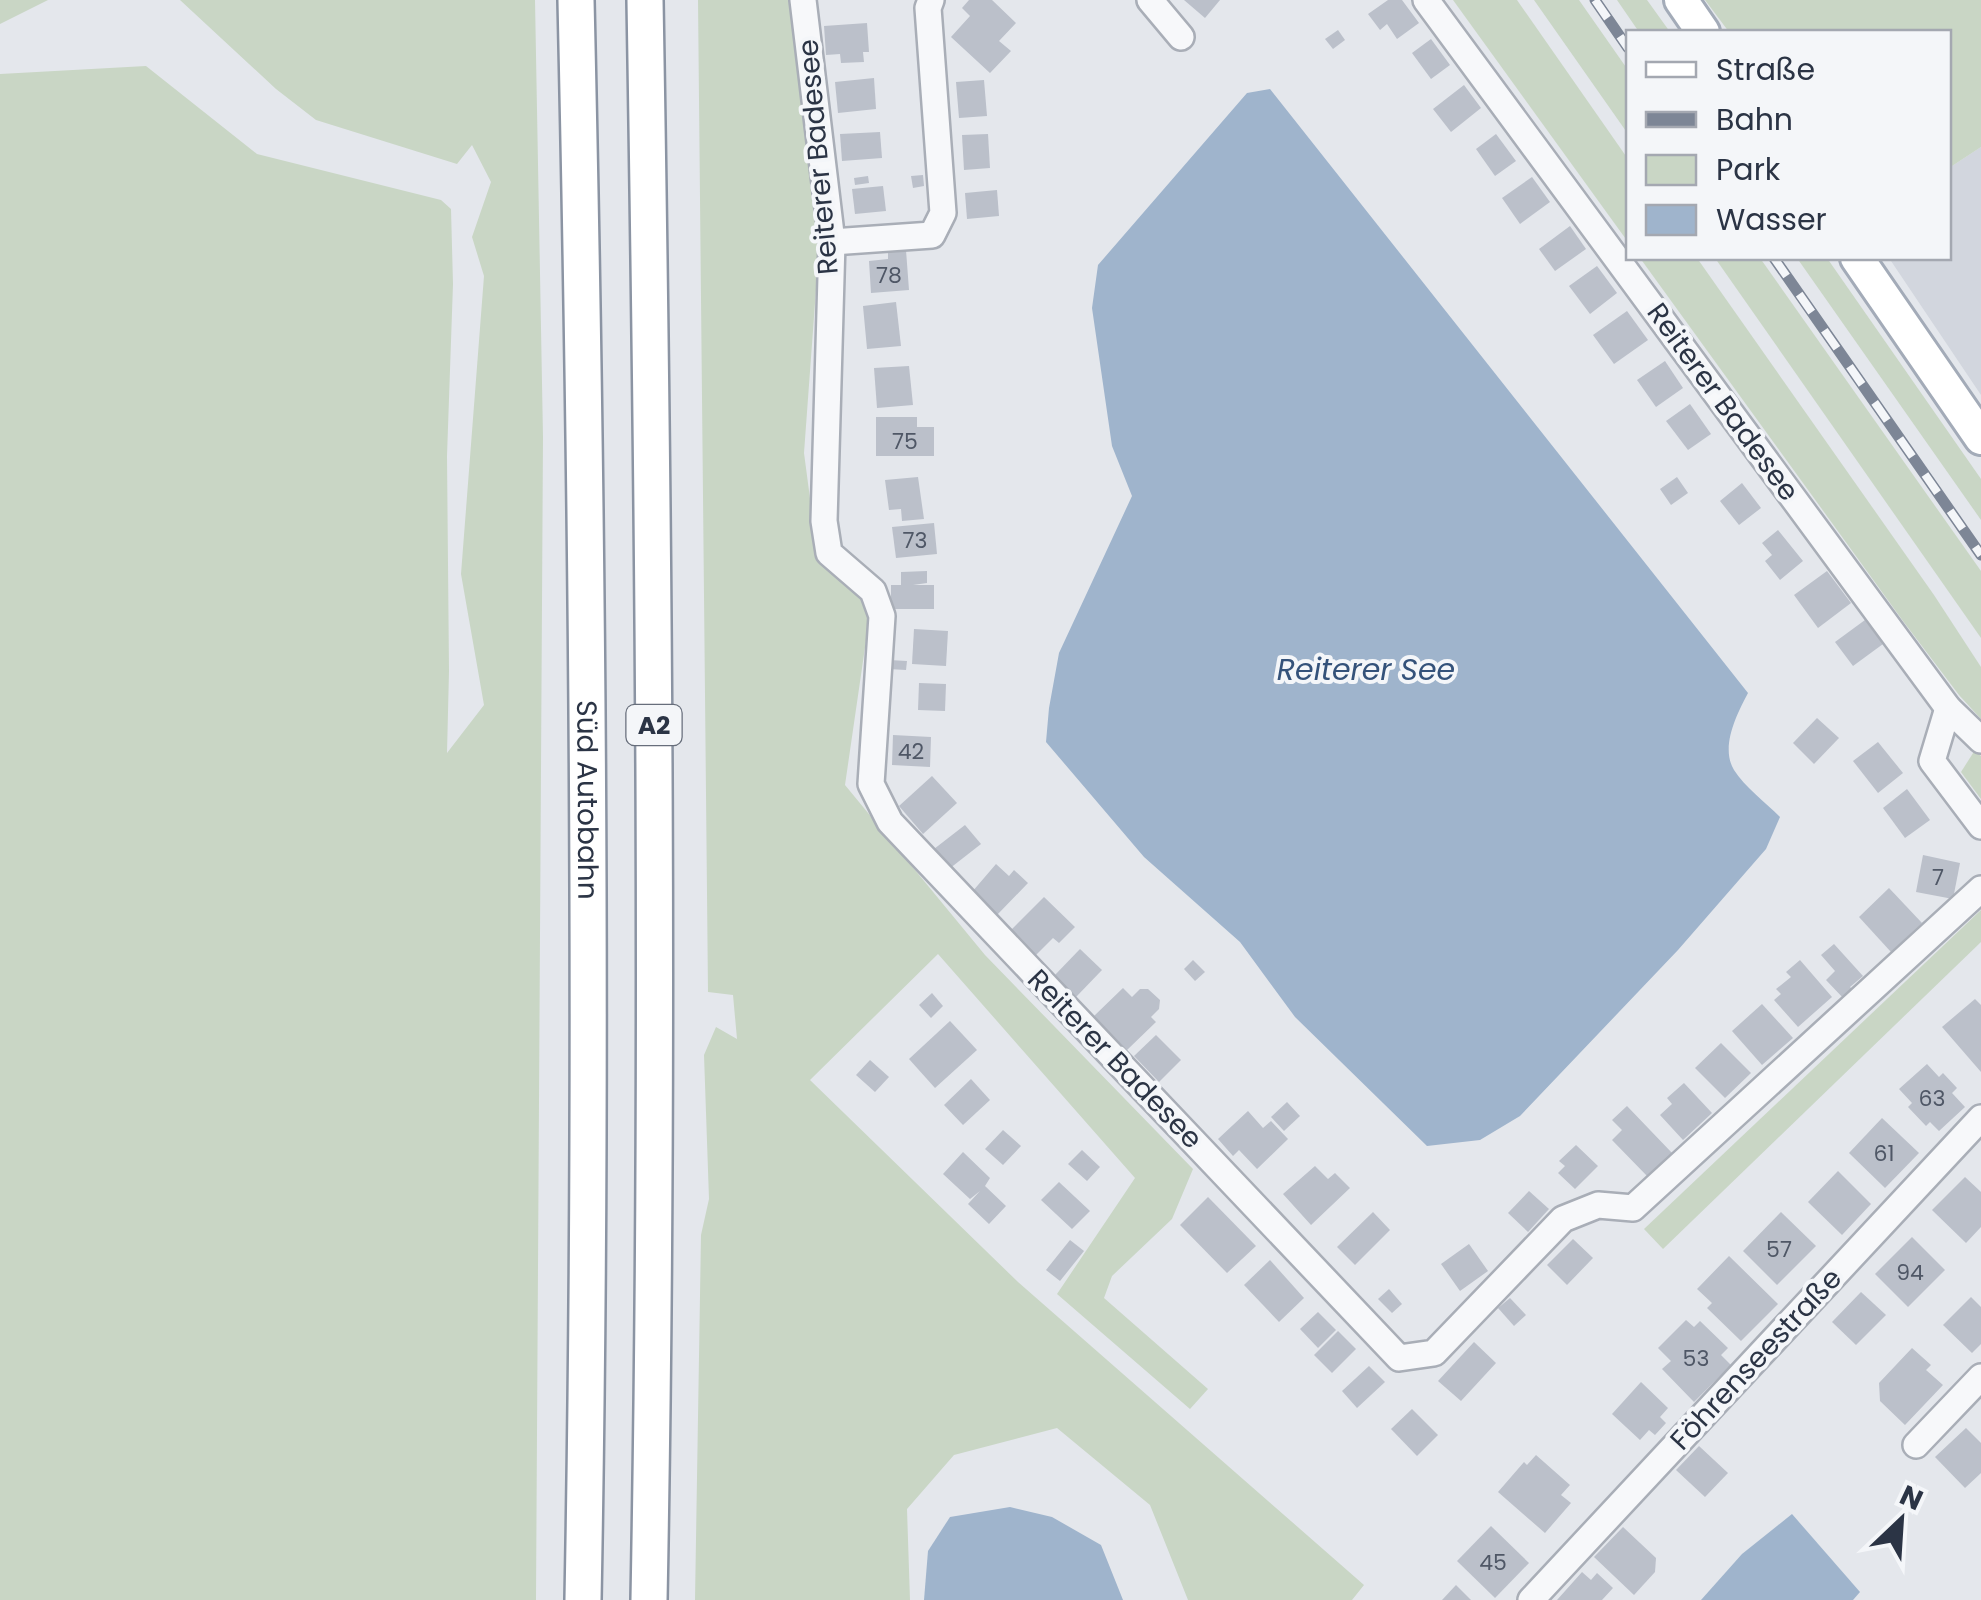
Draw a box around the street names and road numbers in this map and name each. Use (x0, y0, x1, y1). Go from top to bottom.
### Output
street label: Reiterer Badesee (788, 38, 848, 276)
street label: Reiterer Badesee (1638, 295, 1808, 509)
street label: Süd Autobahn (568, 700, 608, 900)
road number: A2 (626, 705, 682, 745)
street label: Reiterer Badesee (1019, 960, 1211, 1158)
street label: Föhrenseestraße (1661, 1260, 1851, 1458)

